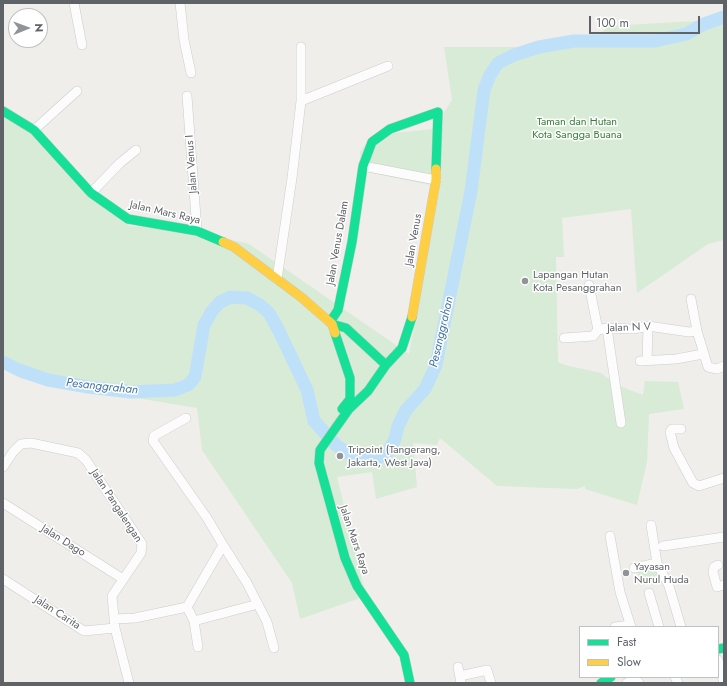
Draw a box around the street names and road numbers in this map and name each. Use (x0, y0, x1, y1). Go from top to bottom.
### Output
street label: Jalan Venus I (183, 134, 201, 194)
street label: Jalan Mars Raya (128, 198, 202, 228)
street label: Jalan Venus Dalam (324, 200, 352, 286)
street label: Jalan Venus (403, 213, 425, 267)
street label: Jalan N V (607, 321, 651, 335)
street label: Jalan Pangalengan (87, 467, 145, 545)
street label: Jalan Mars Raya (336, 504, 372, 576)
street label: Jalan Dago (38, 522, 88, 560)
street label: Jalan Carita (32, 593, 82, 633)

